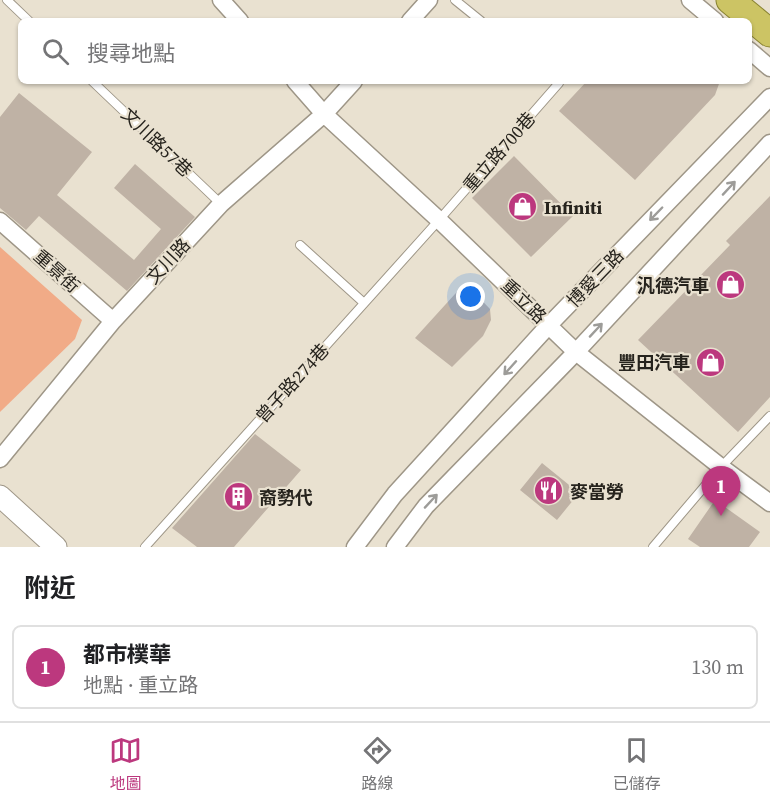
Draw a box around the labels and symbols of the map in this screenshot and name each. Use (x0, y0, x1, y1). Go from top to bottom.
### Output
street label: 文川路57巷 (116, 102, 198, 182)
street label: 重立路700巷 (457, 106, 541, 198)
one-way arrow (721, 180, 736, 195)
shop icon: Infiniti (507, 191, 539, 223)
place label: Infiniti (544, 195, 603, 220)
one-way arrow (649, 207, 664, 222)
street label: 文川路 (140, 233, 196, 289)
street label: 博愛三路 (561, 243, 629, 313)
street label: 重景街 (29, 244, 85, 298)
shop icon: 汎德汽車 (714, 269, 746, 301)
street label: 重立路 (496, 273, 552, 329)
place label: 汎德汽車 (637, 273, 709, 298)
your location (456, 282, 485, 311)
one-way arrow (589, 323, 603, 338)
street label: 曾子路274巷 (250, 338, 334, 428)
shop icon: 豐田汽車 (695, 346, 727, 378)
place label: 豐田汽車 (618, 350, 690, 375)
one-way arrow (503, 360, 517, 375)
pin: 1 (702, 466, 740, 516)
restaurant icon: 麥當勞 (533, 475, 565, 507)
place label: 麥當勞 (570, 479, 624, 504)
building icon: 裔勢代 (222, 481, 254, 513)
place label: 裔勢代 (259, 485, 313, 510)
one-way arrow (424, 494, 438, 509)

